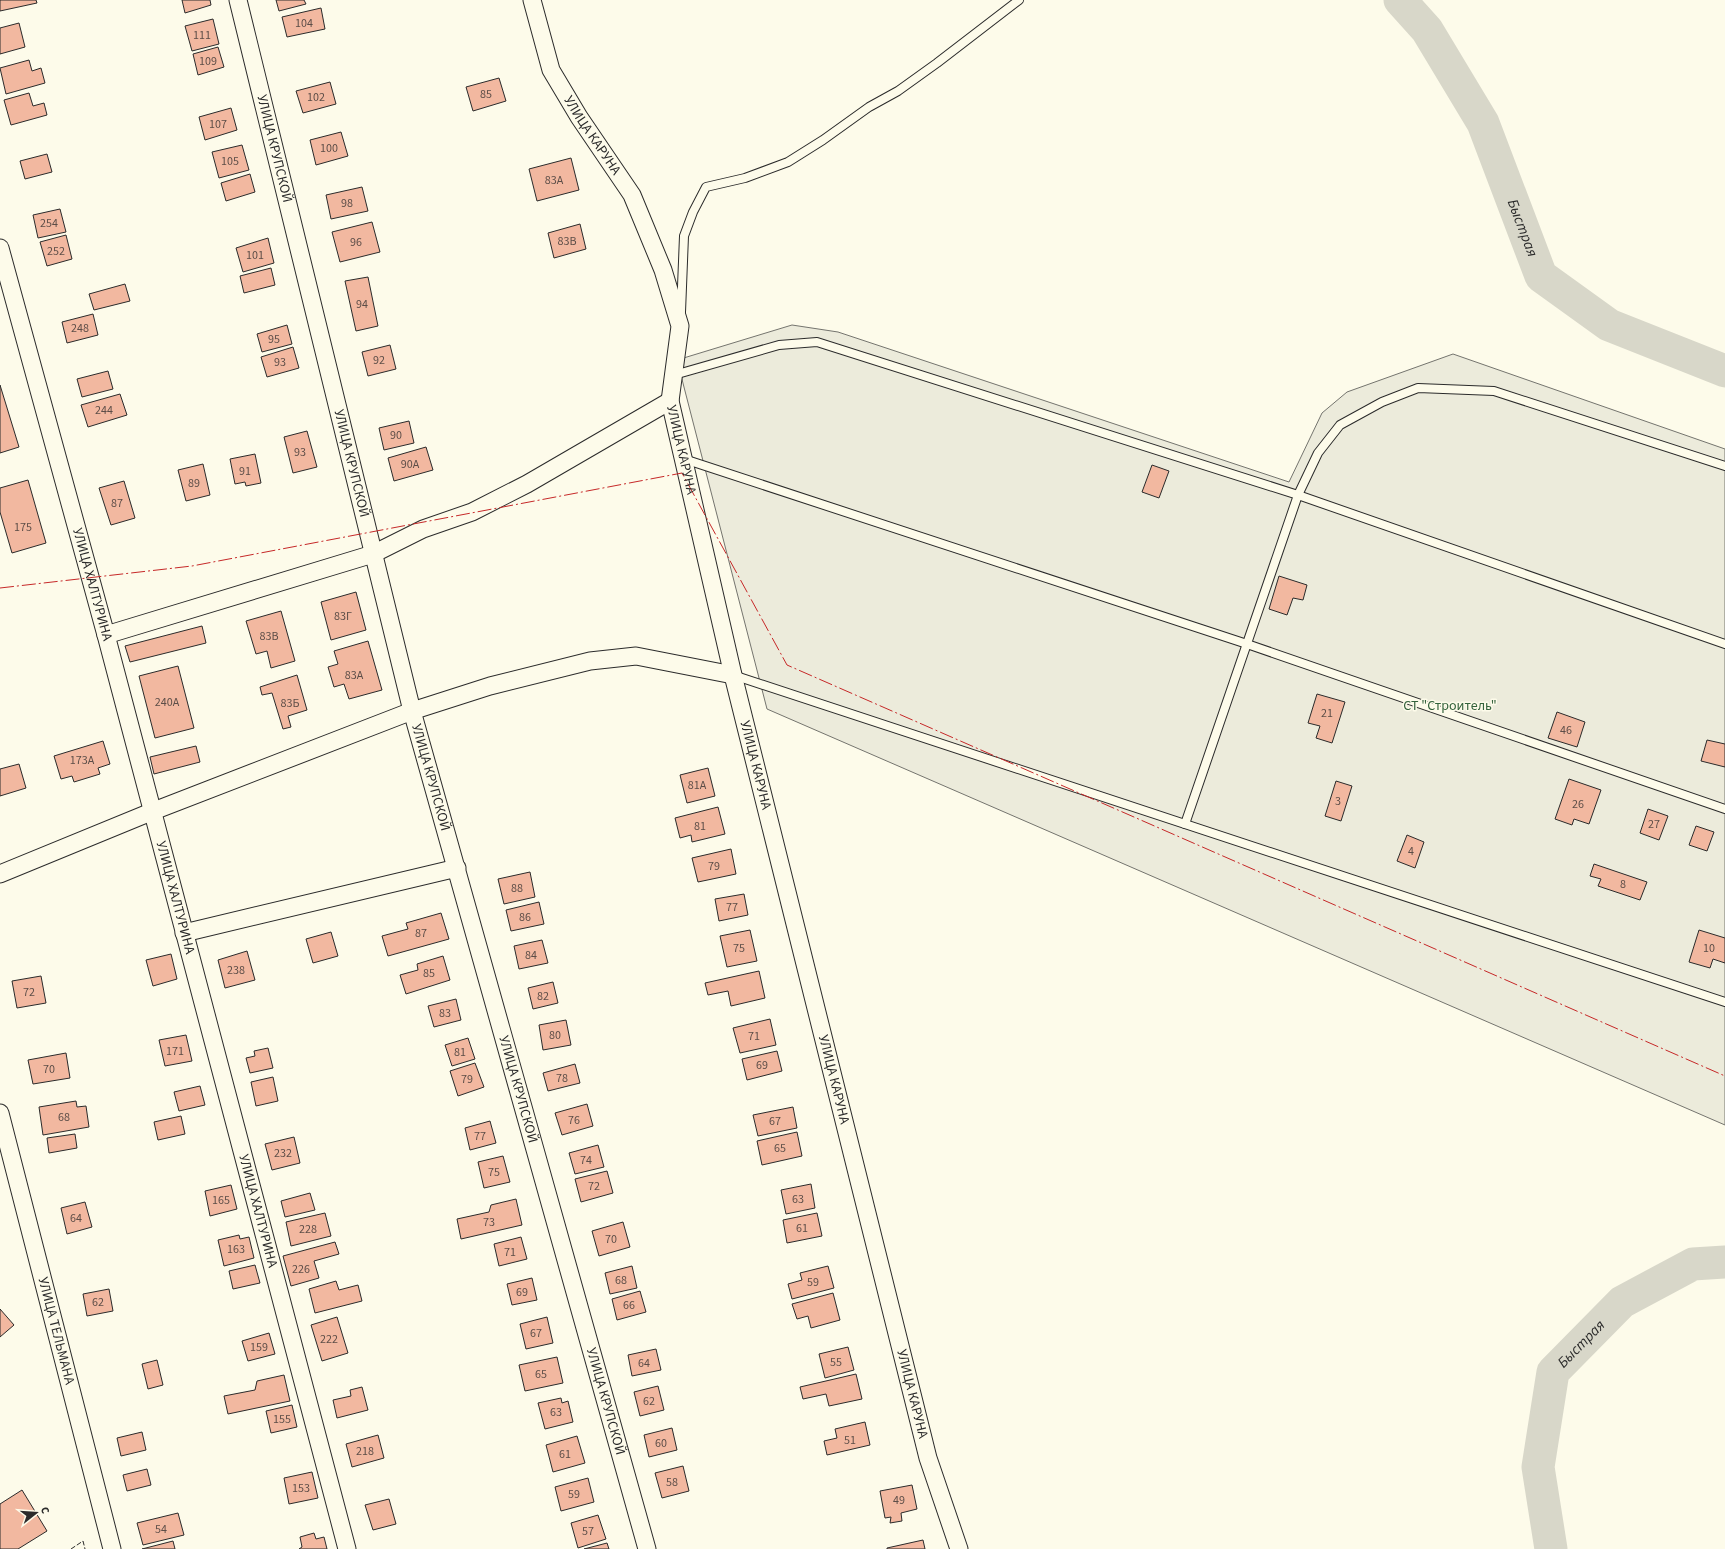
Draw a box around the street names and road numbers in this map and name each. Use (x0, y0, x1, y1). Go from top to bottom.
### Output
street label: УЛИЦА КАРУНА (559, 92, 626, 180)
street label: УЛИЦА КРУПСКОЙ (252, 93, 297, 205)
street label: УЛИЦА КАРУНА (661, 403, 701, 497)
street label: УЛИЦА КРУПСКОЙ (329, 407, 374, 519)
street label: УЛИЦА ХАЛТУРИНА (67, 526, 117, 644)
street label: УЛИЦА КАРУНА (735, 719, 776, 812)
street label: УЛИЦА КРУПСКОЙ (406, 722, 455, 833)
street label: УЛИЦА ХАЛТУРИНА (151, 839, 200, 957)
street label: УЛИЦА КАРУНА (813, 1033, 855, 1127)
street label: УЛИЦА КРУПСКОЙ (494, 1034, 543, 1145)
street label: УЛИЦА ХАЛТУРИНА (233, 1152, 282, 1270)
street label: УЛИЦА ТЕЛЬМАНА (33, 1275, 79, 1387)
street label: УЛИЦА КРУПСКОЙ (581, 1346, 630, 1457)
street label: УЛИЦА КАРУНА (891, 1347, 933, 1441)

